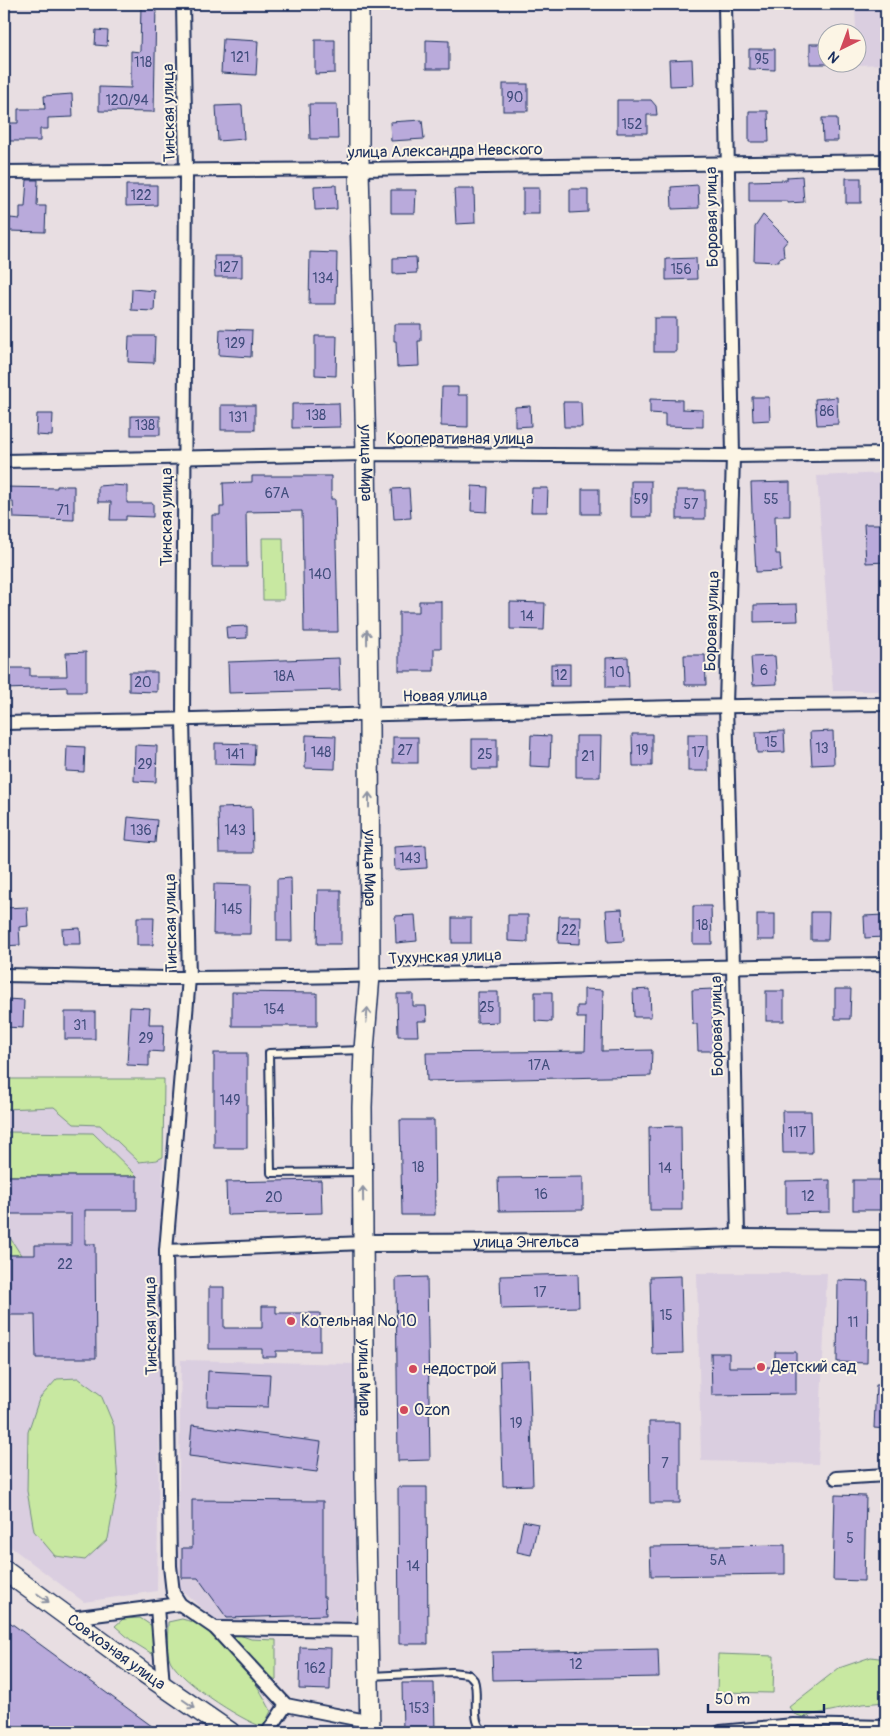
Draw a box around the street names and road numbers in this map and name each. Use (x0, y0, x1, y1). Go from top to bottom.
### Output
street label: Тинская улица (158, 64, 180, 162)
street label: улица Александра Невского (346, 139, 543, 163)
street label: Боровая улица (701, 167, 723, 267)
street label: улица Мира (355, 423, 377, 502)
street label: Кооперативная улица (387, 429, 533, 449)
street label: Тинская улица (157, 468, 177, 566)
street label: Боровая улица (700, 570, 724, 672)
street label: Новая улица (402, 685, 488, 707)
street label: улица Мира (359, 828, 380, 906)
street label: Тинская улица (160, 874, 182, 972)
street label: Тухунская улица (388, 945, 502, 969)
street label: Боровая улица (706, 976, 728, 1076)
street label: улица Энгельса (472, 1232, 579, 1253)
street label: Тинская улица (140, 1277, 162, 1375)
street label: улица Мира (354, 1338, 374, 1416)
street label: Совхозная улица (63, 1610, 169, 1694)

